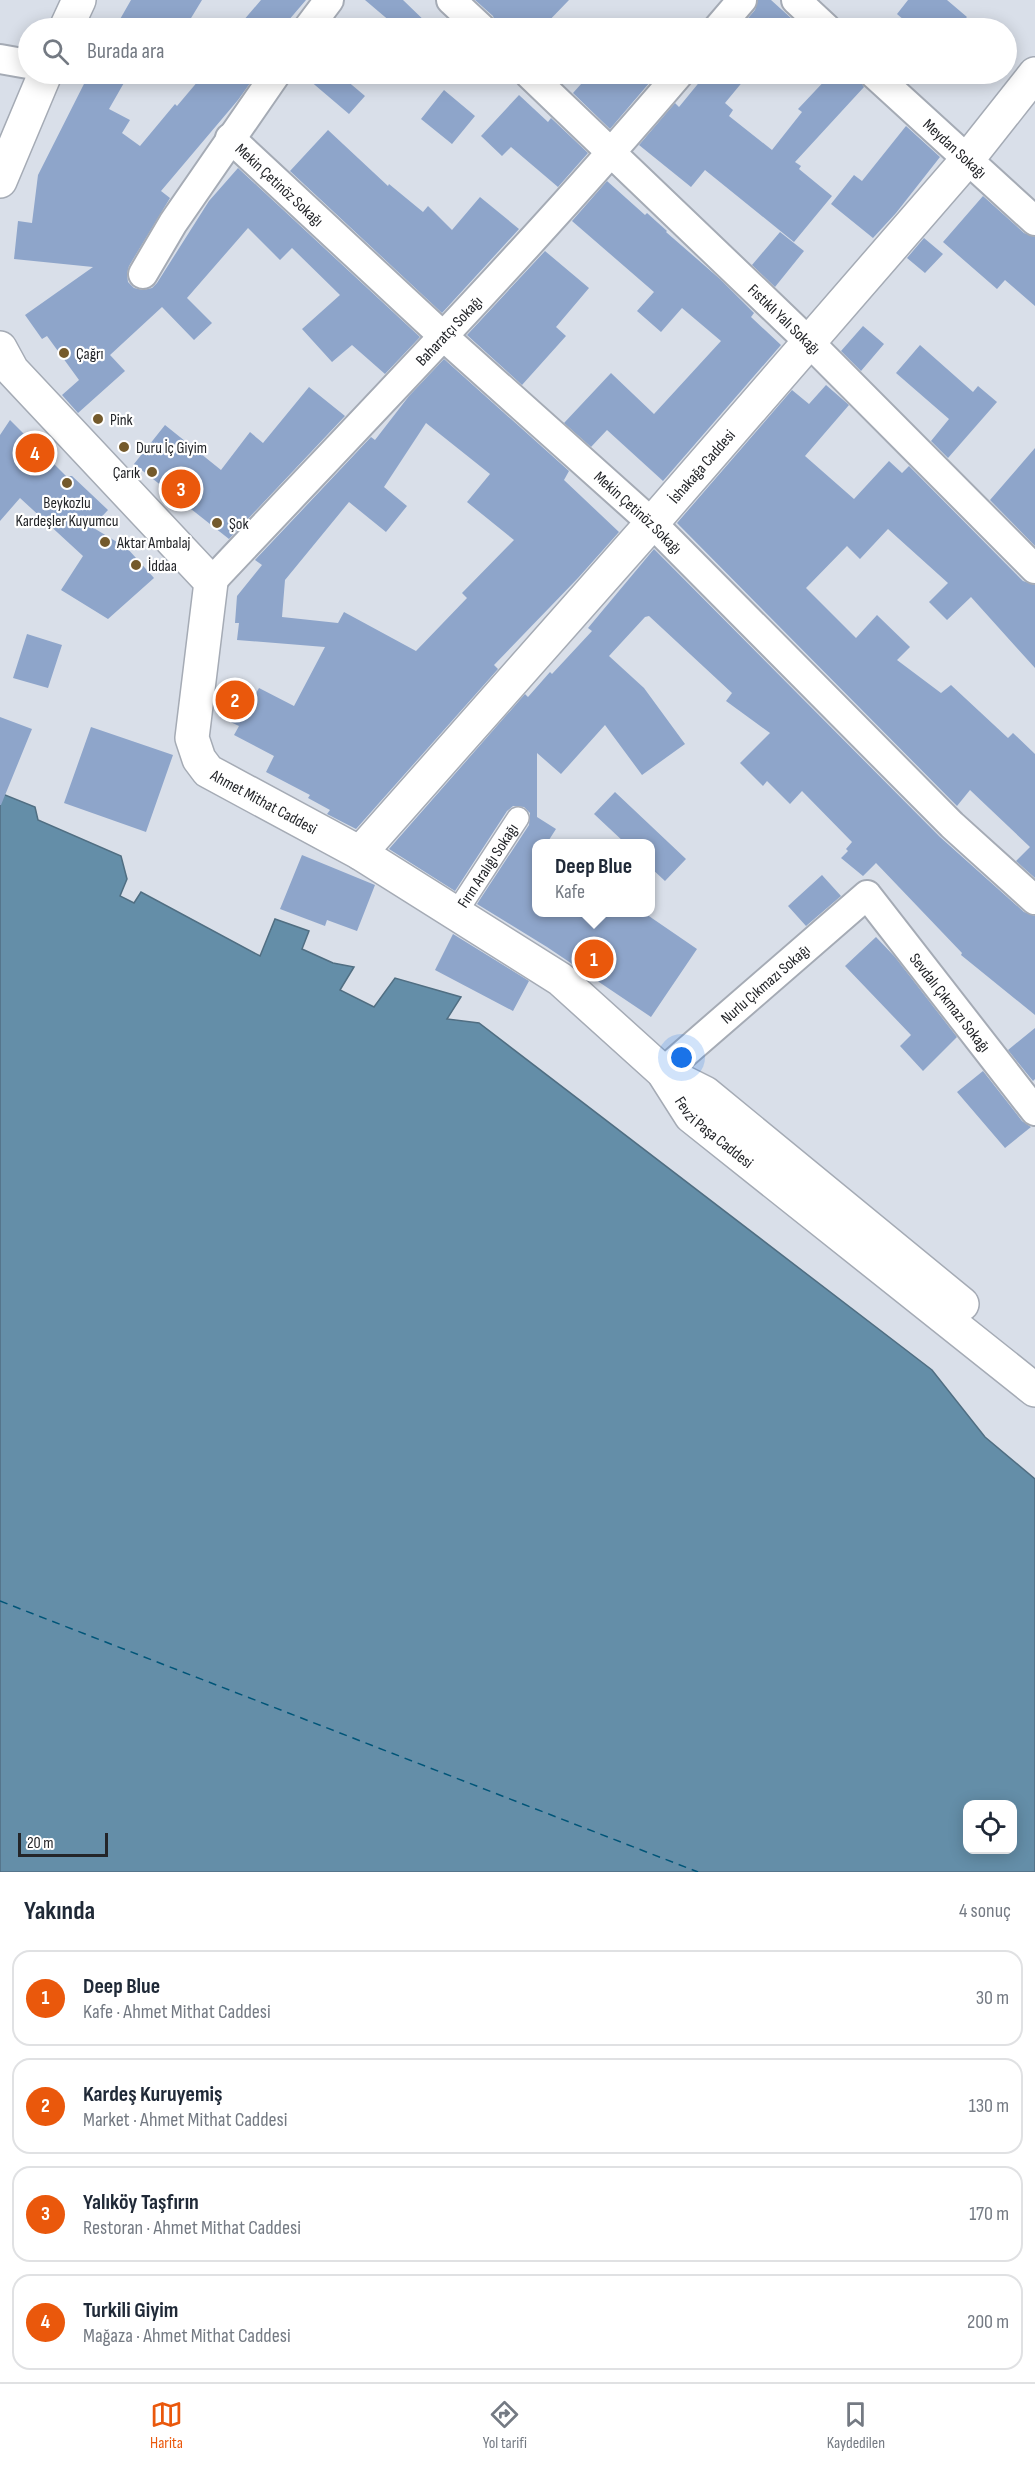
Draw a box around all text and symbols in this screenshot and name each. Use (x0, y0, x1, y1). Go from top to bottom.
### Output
search box (18, 18, 1017, 84)
icon: search (39, 35, 72, 68)
text: Burada ara (87, 38, 164, 65)
street label: Meydan Sokağı (919, 116, 990, 183)
street label: Mekin Çetinöz Sokağı (231, 140, 327, 231)
street label: Fıstıklı Yalı Sokağı (743, 281, 824, 359)
street label: Baharatçı Sokağı (412, 293, 487, 370)
place label: Çağrı (76, 345, 104, 364)
marker: Çağrı (57, 346, 71, 360)
place label: Pink (110, 411, 133, 430)
marker: Pink (91, 412, 105, 426)
street label: İshakağa Caddesi (665, 426, 740, 508)
pin: 4 (15, 430, 54, 476)
place label: Duru İç Giyim (136, 439, 207, 458)
marker: Duru İç Giyim (117, 440, 131, 454)
place label: Çarık (113, 464, 140, 483)
marker: Çarık (145, 465, 159, 479)
pin: 3 (162, 466, 201, 512)
street label: Mekin Çetinöz Sokağı (590, 468, 685, 559)
marker: Beykozlu Kardeşler Kuyumcu (60, 476, 74, 490)
place label: Beykozlu Kardeşler Kuyumcu (16, 494, 119, 531)
place label: Şok (229, 515, 249, 534)
marker: Şok (210, 516, 224, 530)
place label: Aktar Ambalaj (116, 534, 191, 553)
marker: Aktar Ambalaj (98, 535, 112, 549)
place label: İddaa (148, 557, 177, 576)
marker: İddaa (129, 558, 143, 572)
pin: 2 (216, 678, 254, 722)
street label: Ahmet Mithat Caddesi (206, 766, 320, 839)
street label: Fırın Aralığı Sokağı (454, 820, 523, 912)
popup (532, 839, 655, 917)
text: Deep Blue (555, 853, 632, 880)
text: Kafe (555, 880, 585, 904)
pin: 1 (574, 936, 614, 982)
street label: Nurlu Çıkmazı Sokağı (718, 941, 814, 1028)
street label: Sevdalı Çıkmazı Sokağı (905, 950, 994, 1057)
your location (667, 1043, 696, 1072)
street label: Fevzi Paşa Caddesi (670, 1093, 757, 1173)
map controls (963, 1800, 1017, 1854)
button: locate (963, 1800, 1017, 1854)
scale bar (18, 1830, 108, 1858)
text: 20 m (27, 1834, 54, 1853)
text: Yakında (24, 1896, 95, 1927)
text: 4 sonuç (959, 1899, 1011, 1923)
text: Deep Blue (83, 1973, 160, 2000)
text: 1 (42, 1986, 49, 2010)
text: 30 m (976, 1986, 1009, 2010)
text: Kafe · Ahmet Mithat Caddesi (83, 2000, 271, 2024)
text: Kardeş Kuruyemiş (83, 2081, 222, 2108)
text: 2 (41, 2094, 50, 2118)
text: 130 m (969, 2094, 1009, 2118)
text: Market · Ahmet Mithat Caddesi (83, 2108, 287, 2132)
text: Yalıköy Taşfırın (83, 2189, 199, 2216)
text: 3 (41, 2202, 50, 2226)
text: 170 m (969, 2202, 1009, 2226)
text: Restoran · Ahmet Mithat Caddesi (83, 2216, 301, 2240)
text: Turkili Giyim (83, 2297, 178, 2324)
text: 4 (41, 2310, 50, 2334)
text: 200 m (967, 2310, 1009, 2334)
text: Mağaza · Ahmet Mithat Caddesi (83, 2324, 291, 2348)
tab: Harita (150, 2398, 183, 2453)
tab: Yol tarifi (483, 2398, 527, 2453)
tab: Kaydedilen (827, 2398, 885, 2453)

